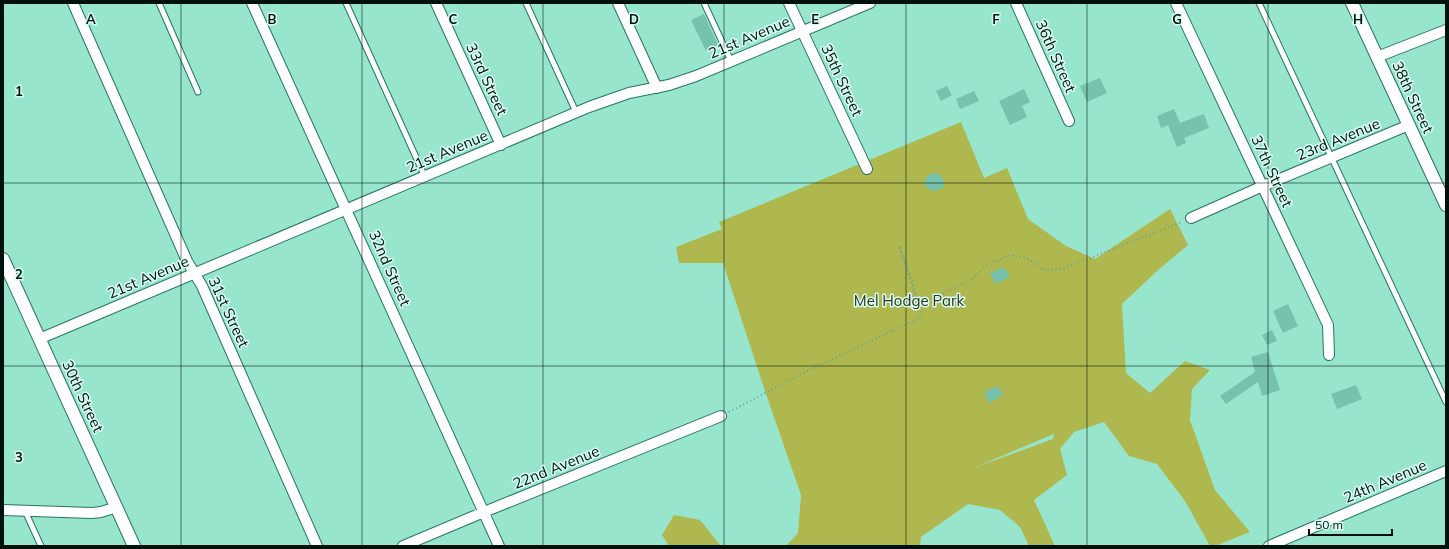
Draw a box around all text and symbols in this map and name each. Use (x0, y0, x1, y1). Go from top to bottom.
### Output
text: A (86, 11, 96, 27)
text: B (268, 11, 277, 27)
text: C (449, 11, 458, 27)
text: D (629, 11, 639, 27)
street label: 21st Avenue (705, 11, 793, 63)
text: E (811, 11, 819, 27)
text: F (992, 11, 1000, 27)
text: G (1172, 11, 1182, 27)
text: H (1353, 11, 1363, 27)
street label: 36th Street (1032, 17, 1080, 95)
street label: 33rd Street (462, 40, 512, 118)
street label: 35th Street (817, 41, 867, 119)
street label: 38th Street (1388, 58, 1438, 136)
text: 1 (15, 83, 23, 99)
street label: 23rd Avenue (1293, 114, 1383, 164)
street label: 21st Avenue (403, 125, 491, 177)
street label: 37th Street (1247, 132, 1297, 210)
street label: 32nd Street (365, 227, 415, 309)
street label: 21st Avenue (104, 251, 192, 303)
text: 2 (15, 266, 23, 282)
street label: 31st Street (204, 274, 254, 350)
park label: Mel Hodge Park (854, 291, 964, 310)
street label: 30th Street (58, 357, 108, 435)
street label: 22nd Avenue (510, 441, 602, 493)
text: 3 (15, 449, 23, 465)
street label: 24th Avenue (1341, 455, 1429, 507)
scale bar (1309, 511, 1392, 537)
text: 50 m (1315, 517, 1343, 532)

